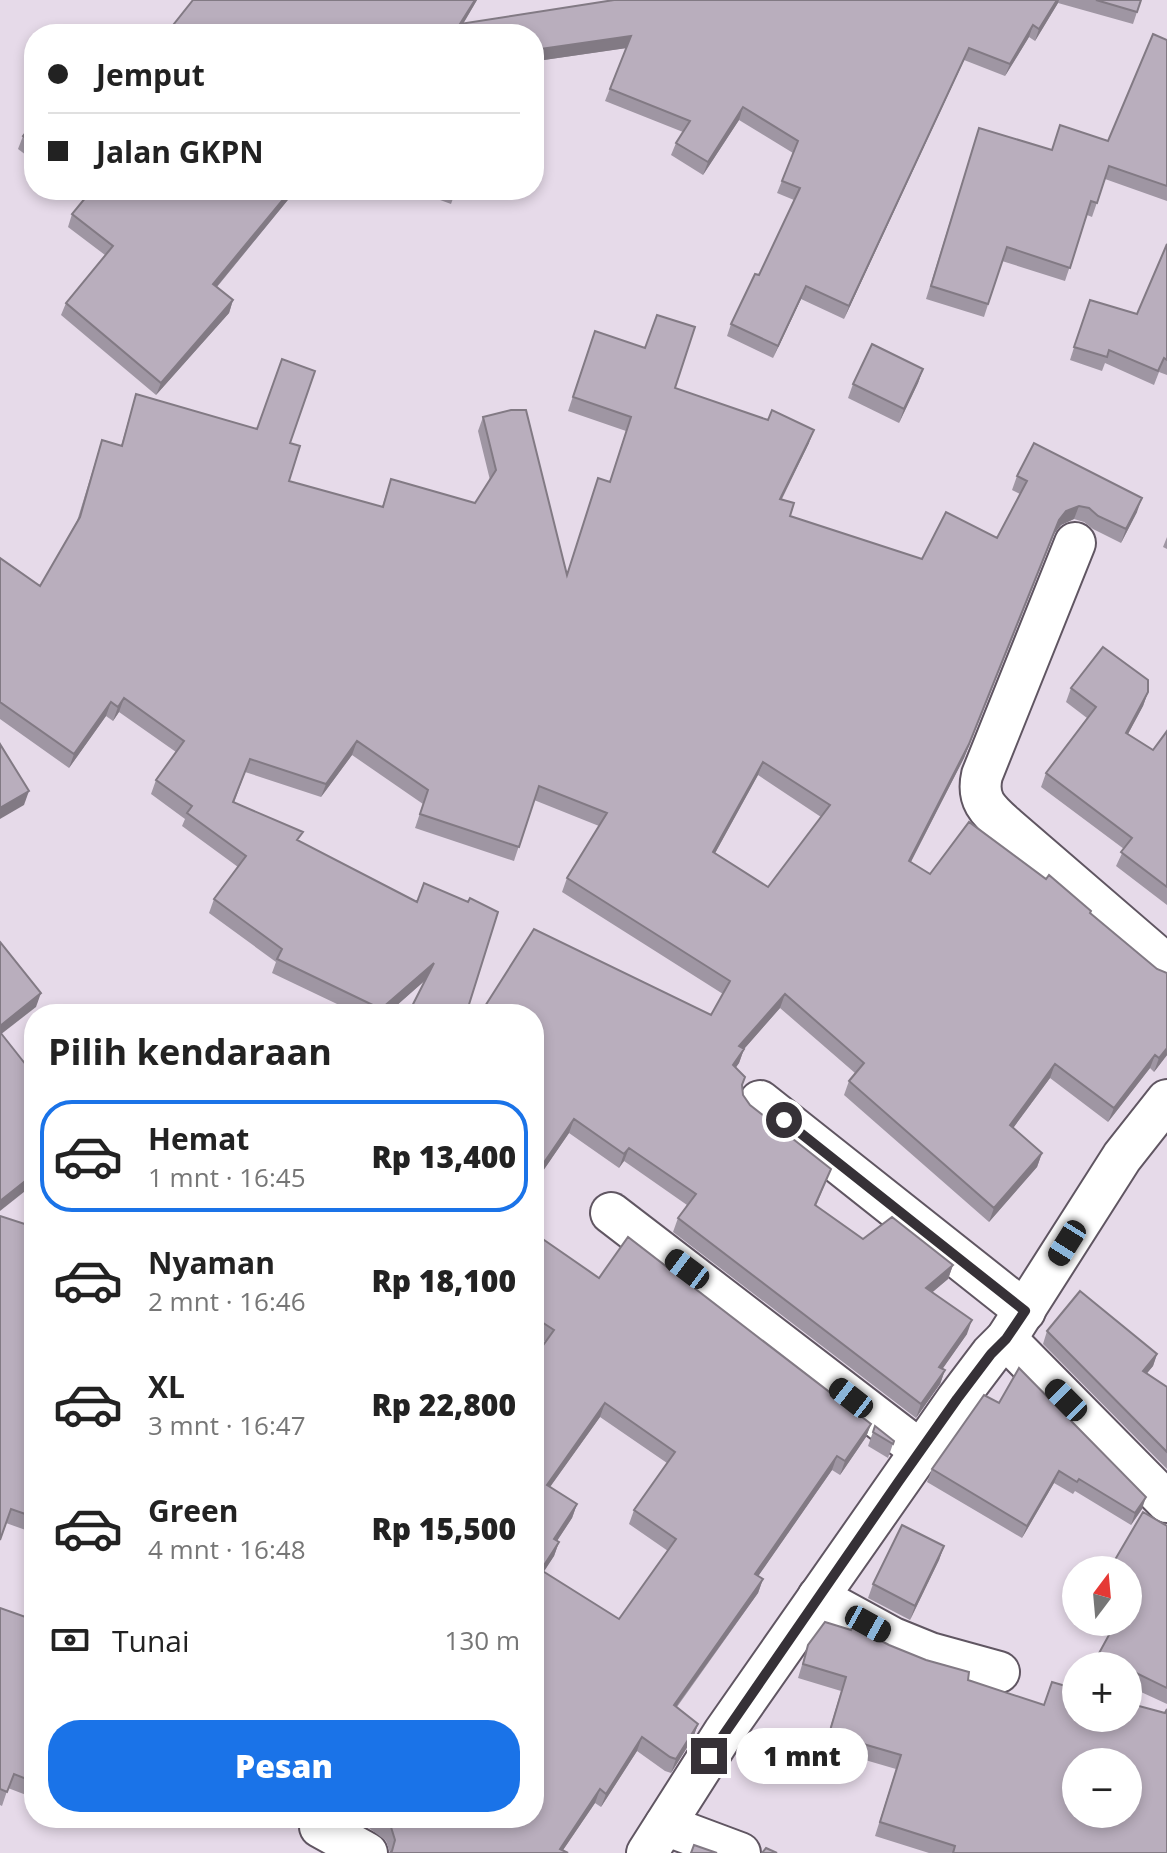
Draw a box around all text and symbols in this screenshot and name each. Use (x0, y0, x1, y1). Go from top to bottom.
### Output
text: Jemput (96, 54, 205, 95)
text: Jalan GKPN (96, 131, 264, 172)
text: Pilih kendaraan (48, 1027, 332, 1076)
route start (766, 1102, 802, 1138)
text: Hemat (148, 1118, 249, 1159)
icon: car (52, 1120, 124, 1192)
text: Rp 13,400 (371, 1136, 516, 1177)
text: 1 mnt · 16:45 (148, 1159, 306, 1195)
car (1044, 1216, 1090, 1270)
text: Nyaman (148, 1242, 275, 1283)
icon: car (52, 1244, 124, 1316)
car (661, 1245, 713, 1293)
text: Rp 18,100 (371, 1260, 516, 1301)
text: 2 mnt · 16:46 (148, 1283, 306, 1319)
text: XL (148, 1366, 185, 1407)
icon: car (52, 1368, 124, 1440)
car (825, 1374, 877, 1422)
car (1041, 1375, 1091, 1425)
text: Rp 22,800 (371, 1384, 516, 1425)
text: 3 mnt · 16:47 (148, 1407, 306, 1443)
text: Green (148, 1490, 239, 1531)
icon: car (52, 1492, 124, 1564)
text: Rp 15,500 (371, 1508, 516, 1549)
text: 4 mnt · 16:48 (148, 1531, 306, 1567)
north arrow (1062, 1556, 1142, 1636)
map controls (1062, 1556, 1142, 1828)
car (841, 1602, 895, 1646)
icon: cash (48, 1618, 92, 1662)
text: Tunai (112, 1620, 190, 1661)
text: 130 m (445, 1622, 520, 1658)
button: + (1062, 1652, 1142, 1732)
button: Pesan (48, 1720, 520, 1812)
callout: 1 mnt (737, 1728, 869, 1784)
route end (691, 1738, 727, 1774)
text: 1 mnt (763, 1738, 841, 1774)
button: − (1062, 1748, 1142, 1828)

